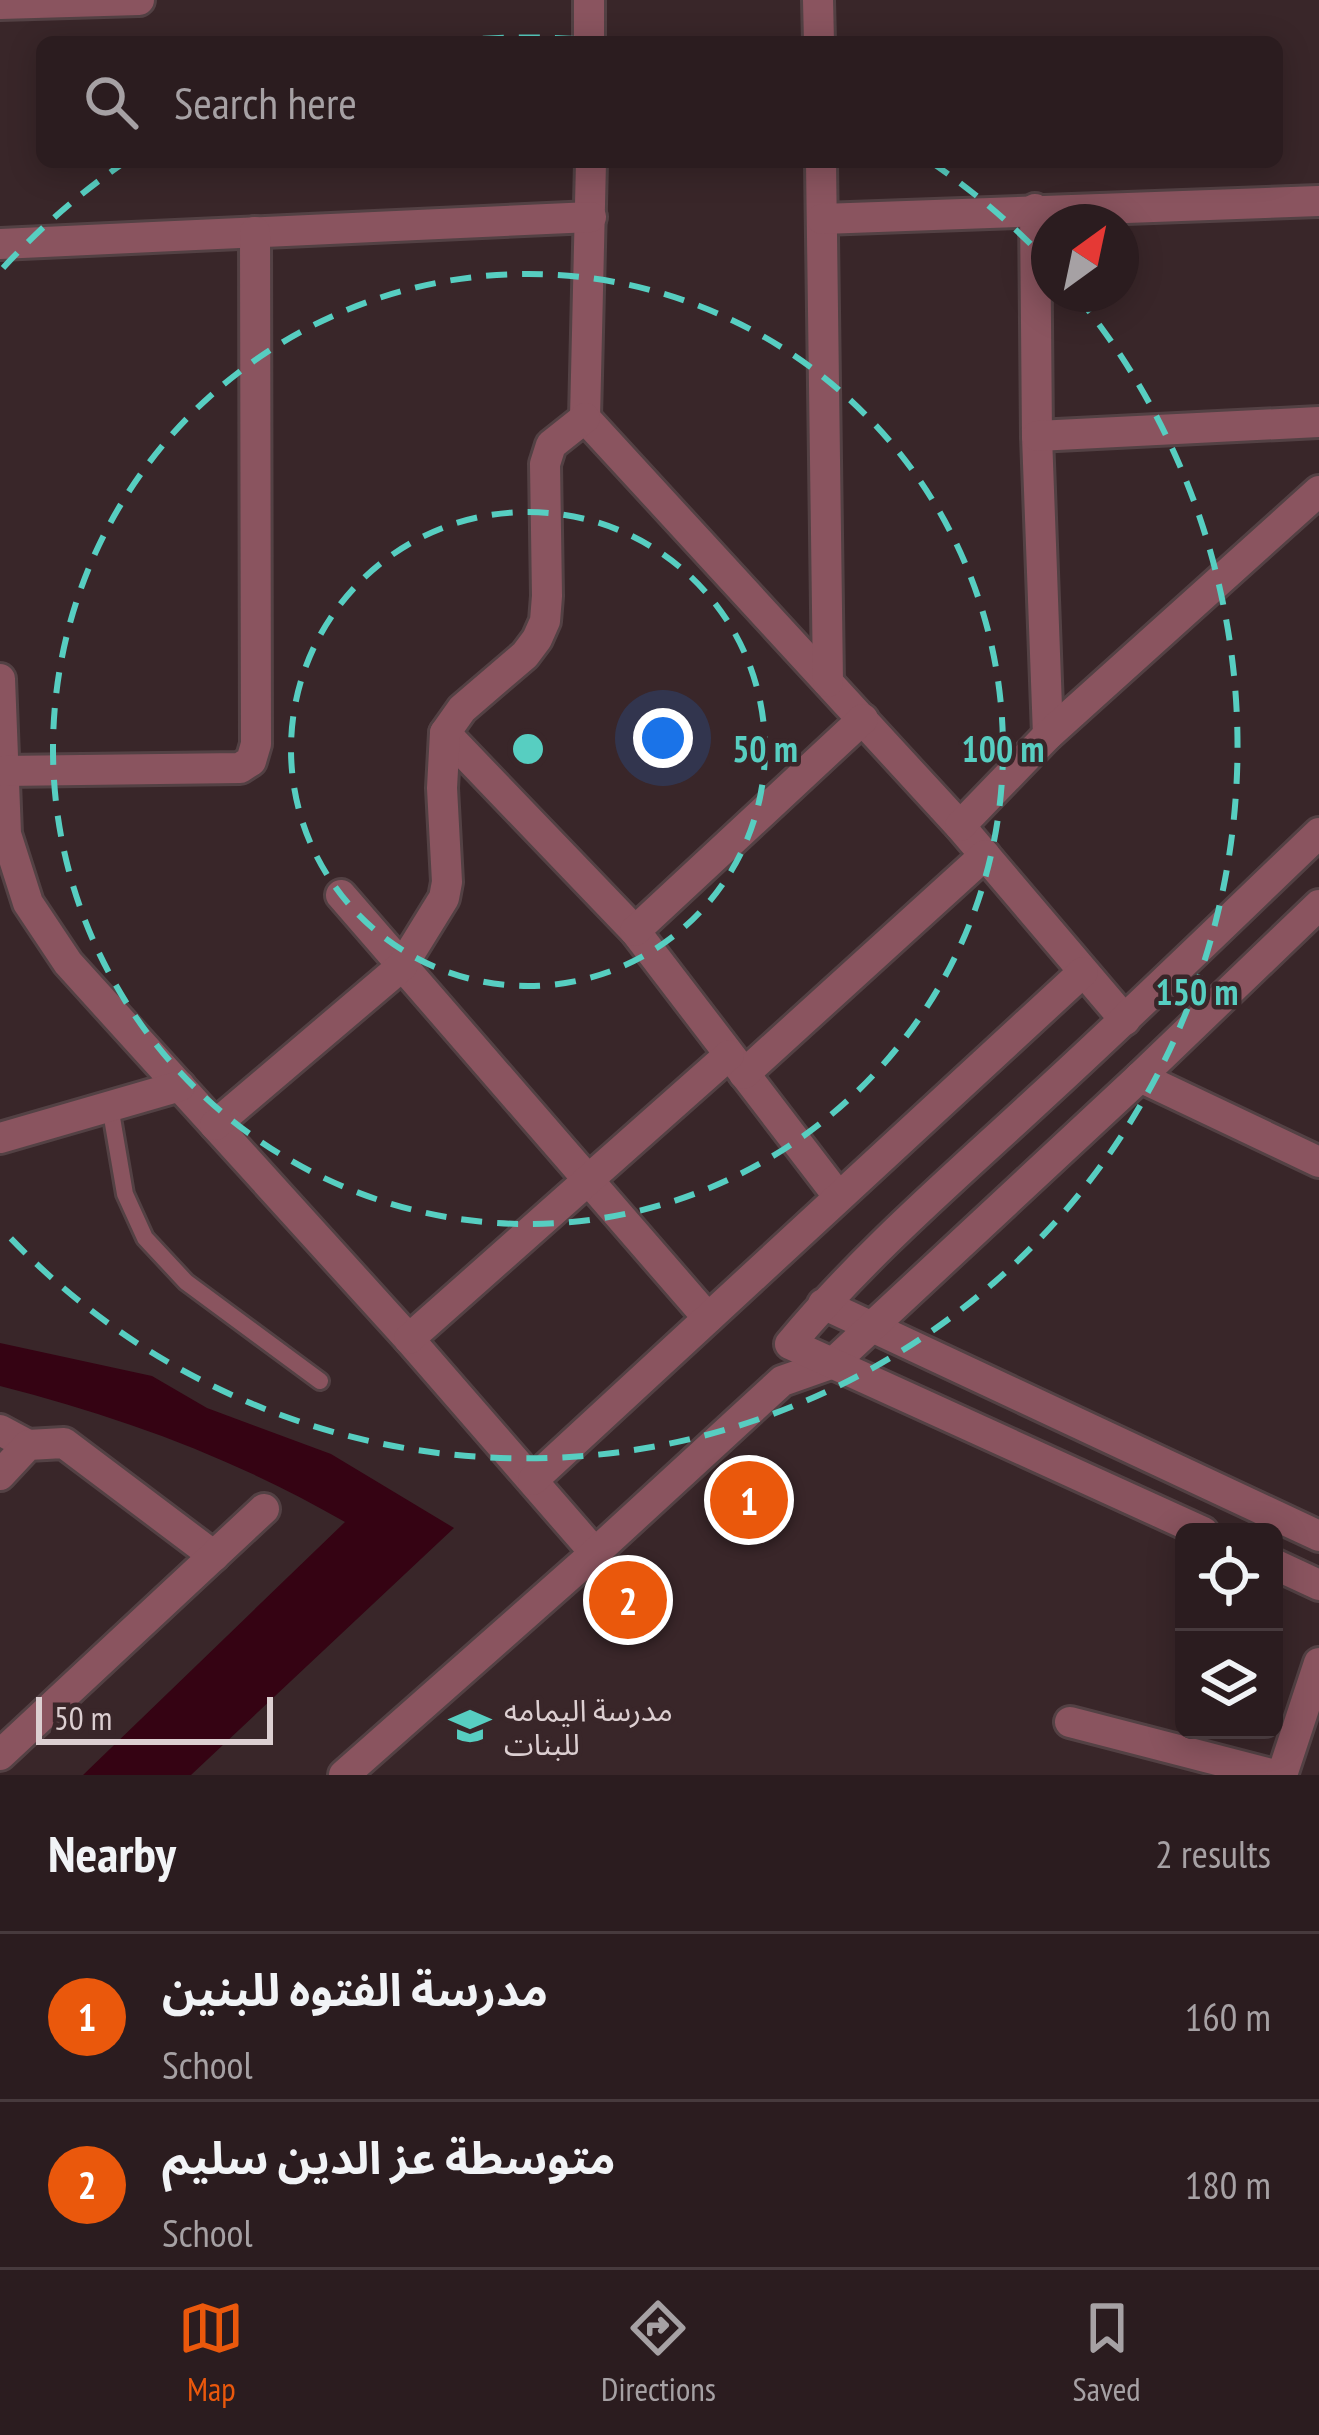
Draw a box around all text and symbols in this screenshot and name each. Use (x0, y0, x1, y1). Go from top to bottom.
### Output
search box (36, 36, 1283, 168)
icon: search (78, 69, 144, 135)
text: Search here (174, 73, 357, 131)
north arrow (1031, 204, 1139, 312)
your location (633, 708, 693, 768)
text: 50 m (732, 725, 798, 772)
text: 100 m (962, 725, 1044, 772)
centre of rings (507, 728, 549, 770)
text: 150 m (1156, 968, 1238, 1015)
pin: 1 (710, 1455, 788, 1545)
map controls (1175, 1523, 1283, 1739)
button: locate (1175, 1523, 1283, 1631)
pin: 2 (589, 1555, 667, 1645)
button: layers (1175, 1631, 1283, 1739)
place label: مدرسة اليمامه للبنات (504, 1690, 673, 1763)
scale bar (36, 1691, 273, 1744)
text: 50 m (54, 1696, 112, 1739)
school or university icon: مدرسة اليمامه للبنات (447, 1703, 493, 1749)
text: Nearby (48, 1820, 176, 1886)
text: 2 results (1155, 1828, 1271, 1879)
text: مدرسة الفتوه للبنين (162, 1960, 548, 2018)
text: 1 (78, 1991, 96, 2042)
text: 160 m (1185, 1991, 1271, 2042)
text: School (162, 2039, 253, 2090)
text: متوسطة عز الدين سليم (162, 2128, 615, 2186)
text: 2 (78, 2159, 96, 2210)
text: 180 m (1185, 2159, 1271, 2210)
text: School (162, 2207, 253, 2258)
tab: Map (178, 2295, 244, 2410)
tab: Directions (601, 2295, 716, 2410)
tab: Saved (1073, 2295, 1141, 2410)

